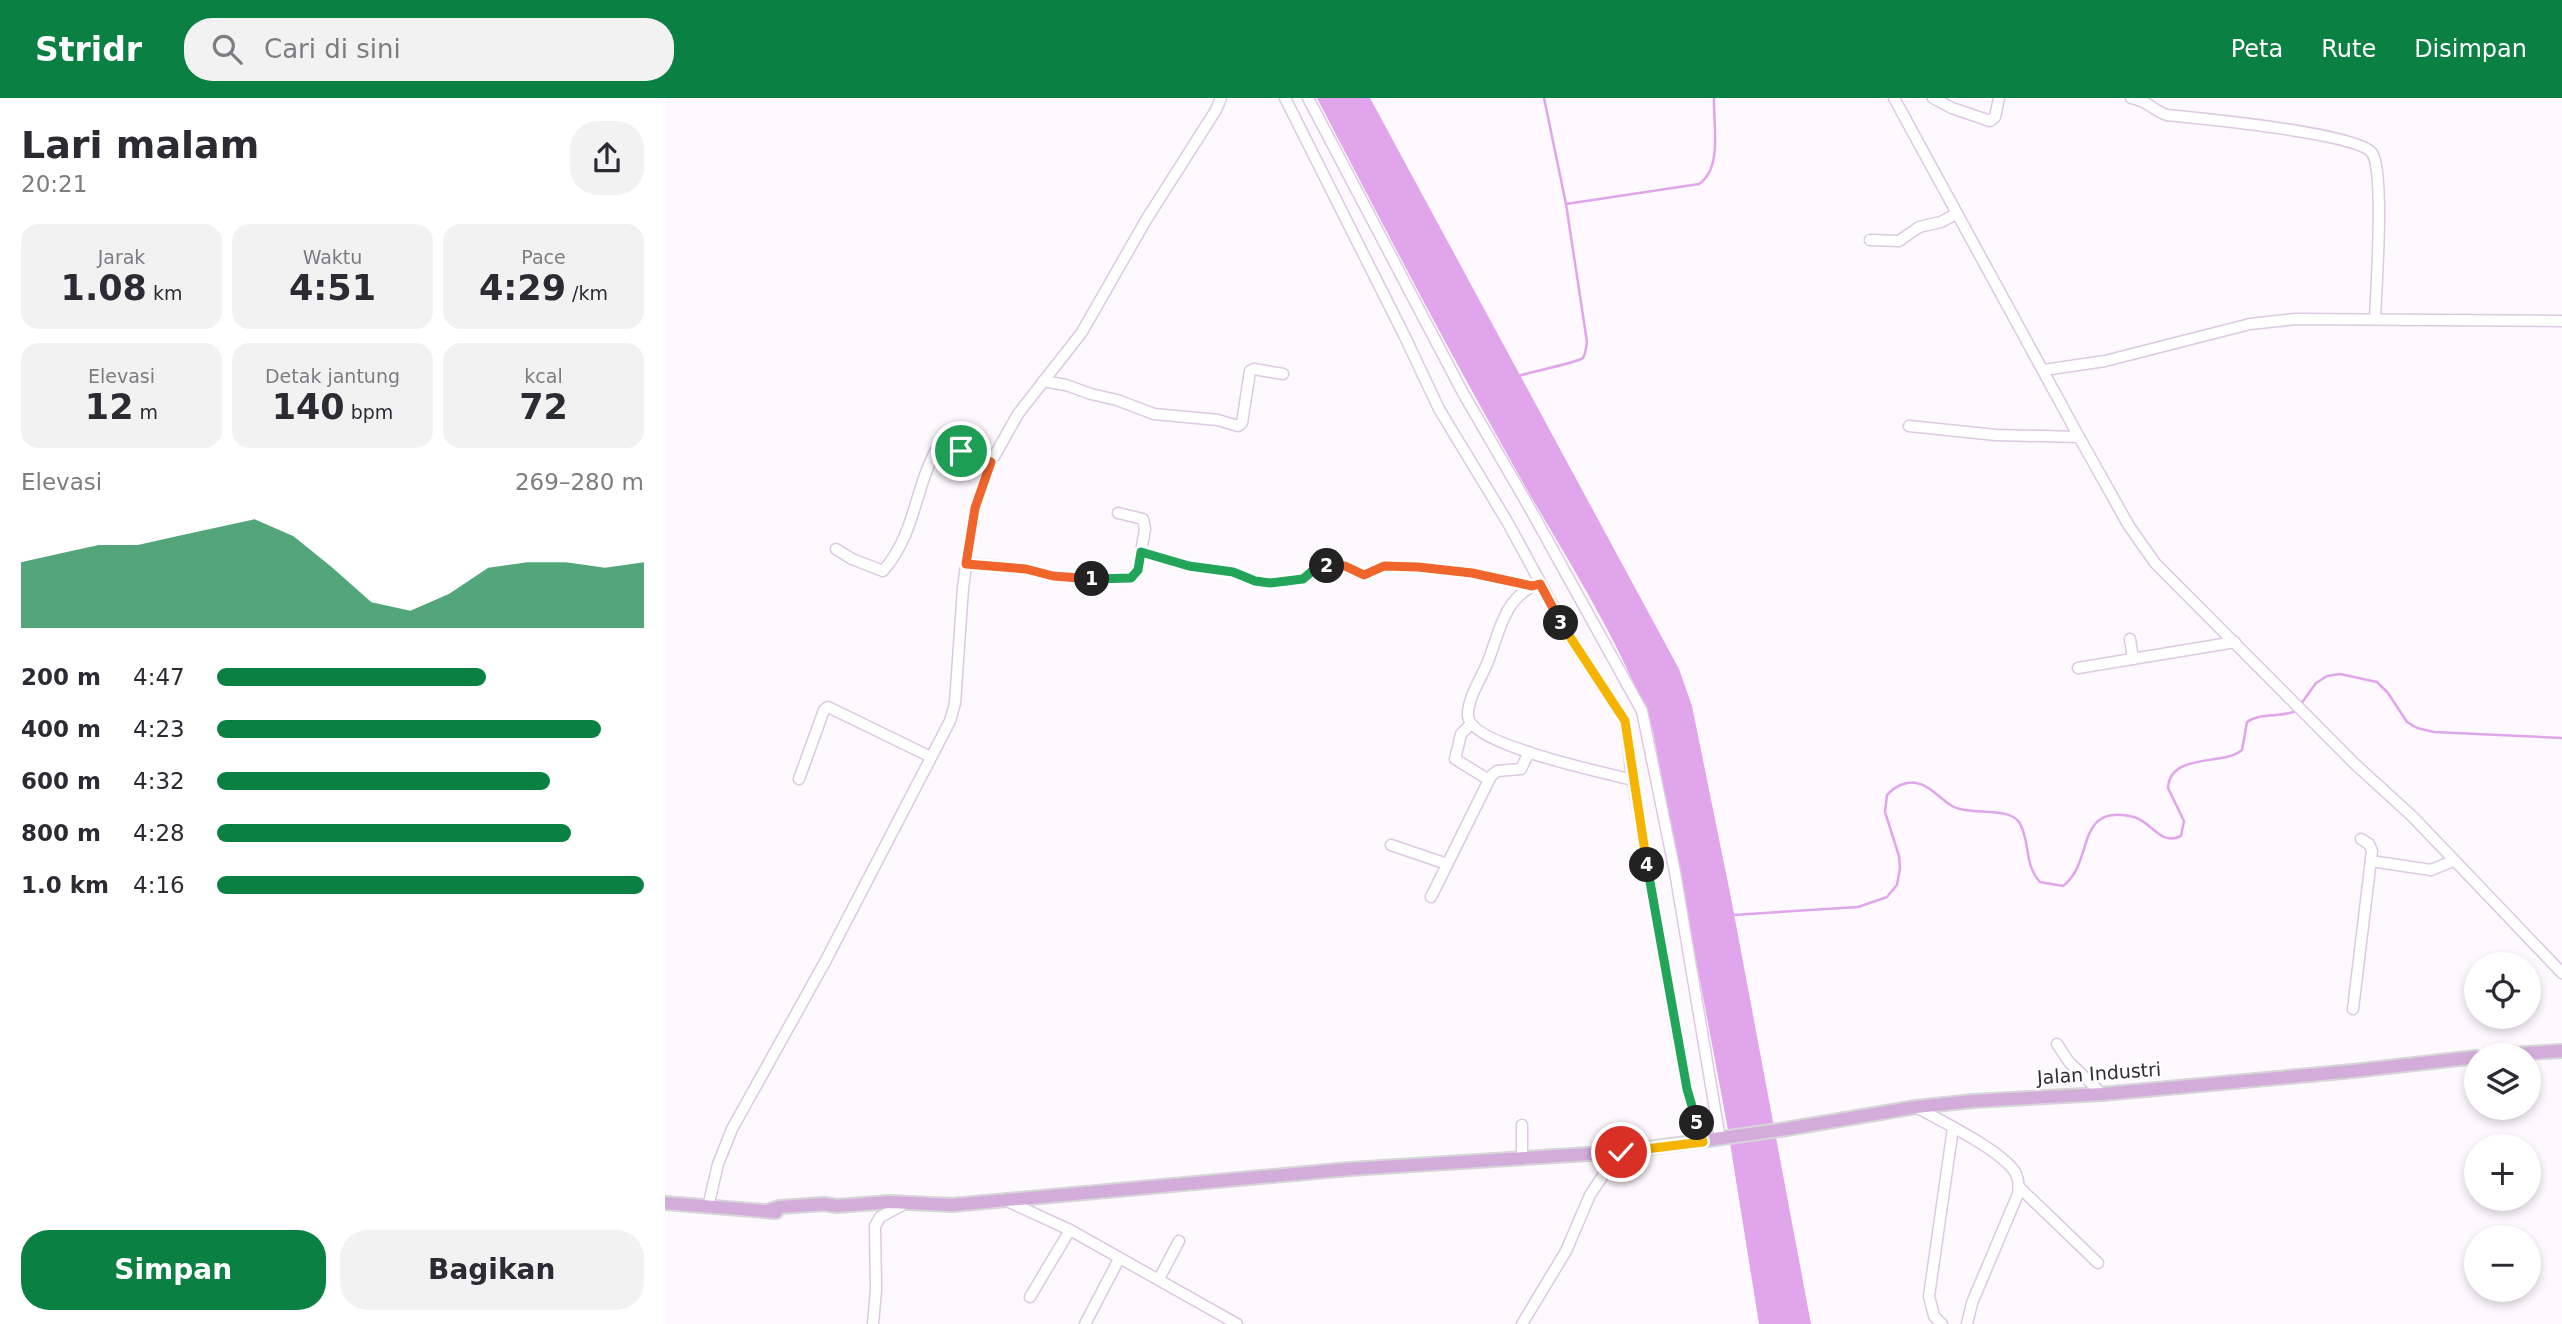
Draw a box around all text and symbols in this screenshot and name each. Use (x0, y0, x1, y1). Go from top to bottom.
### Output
search box (184, 18, 674, 81)
text: Stridr (35, 30, 142, 69)
icon: search (208, 30, 246, 68)
text: Cari di sini (264, 34, 401, 64)
text: Peta (2231, 35, 2283, 63)
text: Rute (2321, 35, 2376, 63)
text: Disimpan (2414, 35, 2527, 63)
button: share (570, 121, 644, 195)
text: Lari malam (21, 123, 259, 167)
text: 20:21 (21, 171, 87, 197)
text: Jarak (98, 246, 145, 268)
text: Waktu (303, 246, 362, 268)
text: Pace (521, 246, 566, 268)
text: 1.08 (61, 268, 147, 308)
text: 4:51 (289, 268, 376, 308)
text: 4:29 (479, 268, 566, 308)
text: km (147, 282, 182, 304)
text: /km (566, 282, 608, 304)
text: Elevasi (88, 365, 155, 387)
text: Detak jantung (265, 365, 400, 387)
text: kcal (524, 365, 563, 387)
text: 12 (85, 387, 134, 427)
text: 140 (272, 387, 345, 427)
text: 72 (519, 387, 568, 427)
text: m (134, 401, 158, 423)
text: bpm (345, 401, 393, 423)
pin (931, 421, 991, 481)
icon: arrive (942, 432, 980, 470)
text: Elevasi (21, 469, 102, 495)
text: 269–280 m (515, 469, 644, 495)
pin: 2 (1309, 548, 1345, 584)
text: 2 (1320, 554, 1333, 576)
pin: 1 (1075, 561, 1109, 596)
text: 1 (1085, 567, 1098, 589)
pin: 3 (1543, 606, 1579, 640)
text: 3 (1554, 611, 1567, 633)
text: 200 m (21, 664, 101, 690)
text: 4:47 (133, 664, 185, 690)
text: 400 m (21, 716, 101, 742)
text: 4:23 (133, 716, 185, 742)
text: 600 m (21, 768, 101, 794)
text: 4:32 (133, 768, 185, 794)
text: 800 m (21, 820, 101, 846)
text: 4:28 (133, 820, 185, 846)
pin: 4 (1629, 848, 1665, 882)
text: 4 (1640, 853, 1653, 875)
text: 1.0 km (21, 872, 109, 898)
text: 4:16 (133, 872, 185, 898)
map controls (2464, 952, 2541, 1302)
button: locate (2464, 952, 2541, 1029)
button: layers (2464, 1043, 2541, 1120)
street label: Jalan Industri (2035, 1058, 2162, 1088)
pin: 5 (1679, 1105, 1715, 1140)
text: 5 (1690, 1111, 1703, 1133)
pin (1591, 1122, 1651, 1182)
icon: check (1602, 1133, 1640, 1171)
button: + (2464, 1134, 2541, 1211)
button: − (2464, 1225, 2541, 1302)
button: Simpan (21, 1230, 326, 1310)
button: Bagikan (340, 1230, 644, 1310)

